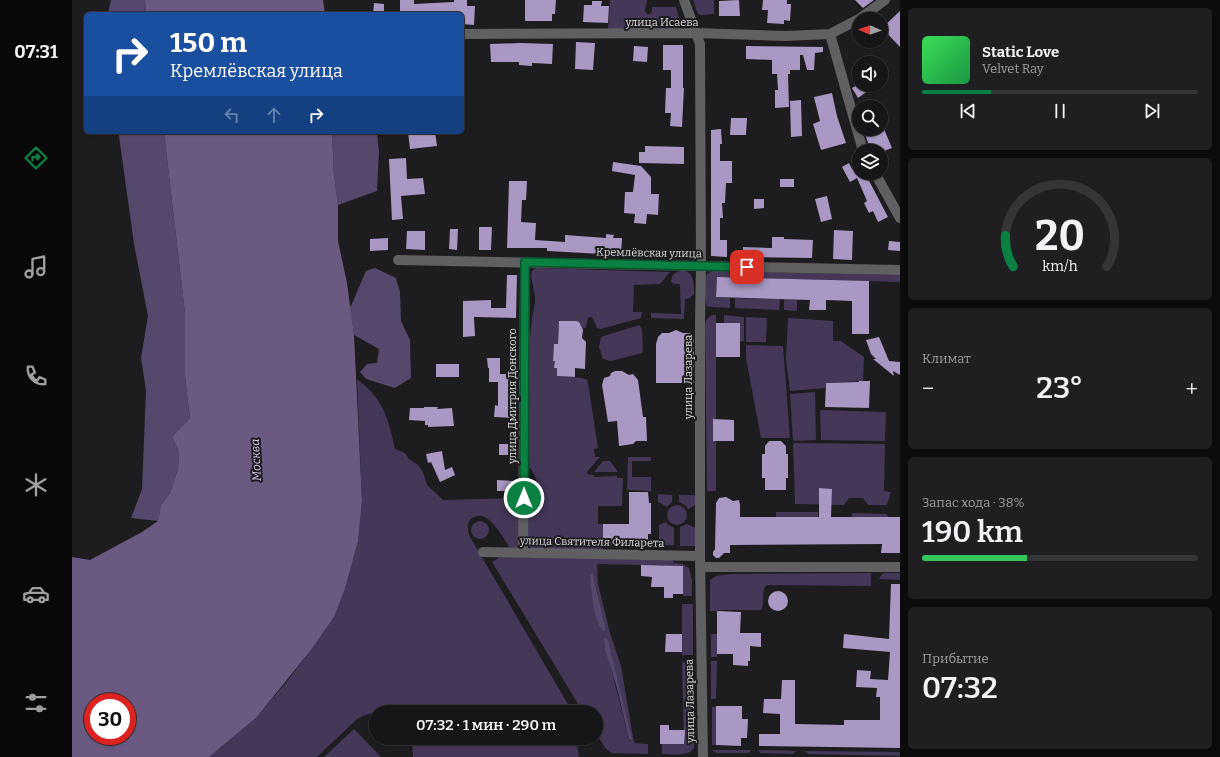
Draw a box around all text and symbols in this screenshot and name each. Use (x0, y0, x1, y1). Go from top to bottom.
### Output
north arrow (852, 12, 888, 48)
map controls (852, 12, 888, 180)
street label: улица Исаева (624, 16, 699, 29)
text: 150 m (170, 26, 247, 59)
icon: right (104, 28, 156, 80)
text: 07:31 (14, 41, 58, 63)
text: Static Love (982, 43, 1059, 61)
button: sound (852, 56, 888, 92)
text: Кремлёвская улица (170, 60, 343, 82)
text: Velvet Ray (982, 61, 1044, 76)
button: search (852, 100, 888, 136)
icon: previous (957, 100, 979, 122)
icon: pause (1049, 100, 1071, 122)
icon: next (1141, 100, 1163, 122)
icon: left (221, 104, 243, 126)
icon: ahead (263, 104, 285, 126)
icon: right (305, 104, 327, 126)
icon: directions (22, 144, 50, 172)
button: layers (852, 144, 888, 180)
text: 20 (1035, 210, 1085, 260)
street label: Кремлёвская улица (596, 246, 702, 260)
pin (730, 250, 764, 284)
icon: music (22, 253, 50, 281)
icon: arrive (736, 256, 758, 278)
text: km/h (1042, 257, 1078, 274)
street label: улица Дмитрия Донского (506, 328, 519, 465)
street label: улица Лазарева (682, 335, 695, 420)
text: Климат (922, 351, 971, 366)
icon: phone (22, 362, 50, 390)
text: 23° (1036, 370, 1083, 406)
text: − (922, 375, 934, 402)
text: + (1185, 375, 1198, 402)
water label: Москва (248, 438, 264, 482)
icon: climate (22, 471, 50, 499)
position arrow (503, 477, 545, 519)
text: Запас хода · 38% (922, 495, 1025, 510)
text: 190 km (922, 514, 1023, 550)
street label: улица Святителя Филарета (519, 534, 664, 550)
icon: car (22, 580, 50, 608)
text: Прибытие (922, 651, 989, 666)
street label: улица Лазарева (683, 659, 697, 744)
text: 07:32 (922, 670, 998, 706)
icon: filters (22, 689, 50, 717)
speed limit sign: 30 (84, 693, 136, 745)
text: 07:32 · 1 мин · 290 m (416, 716, 556, 734)

